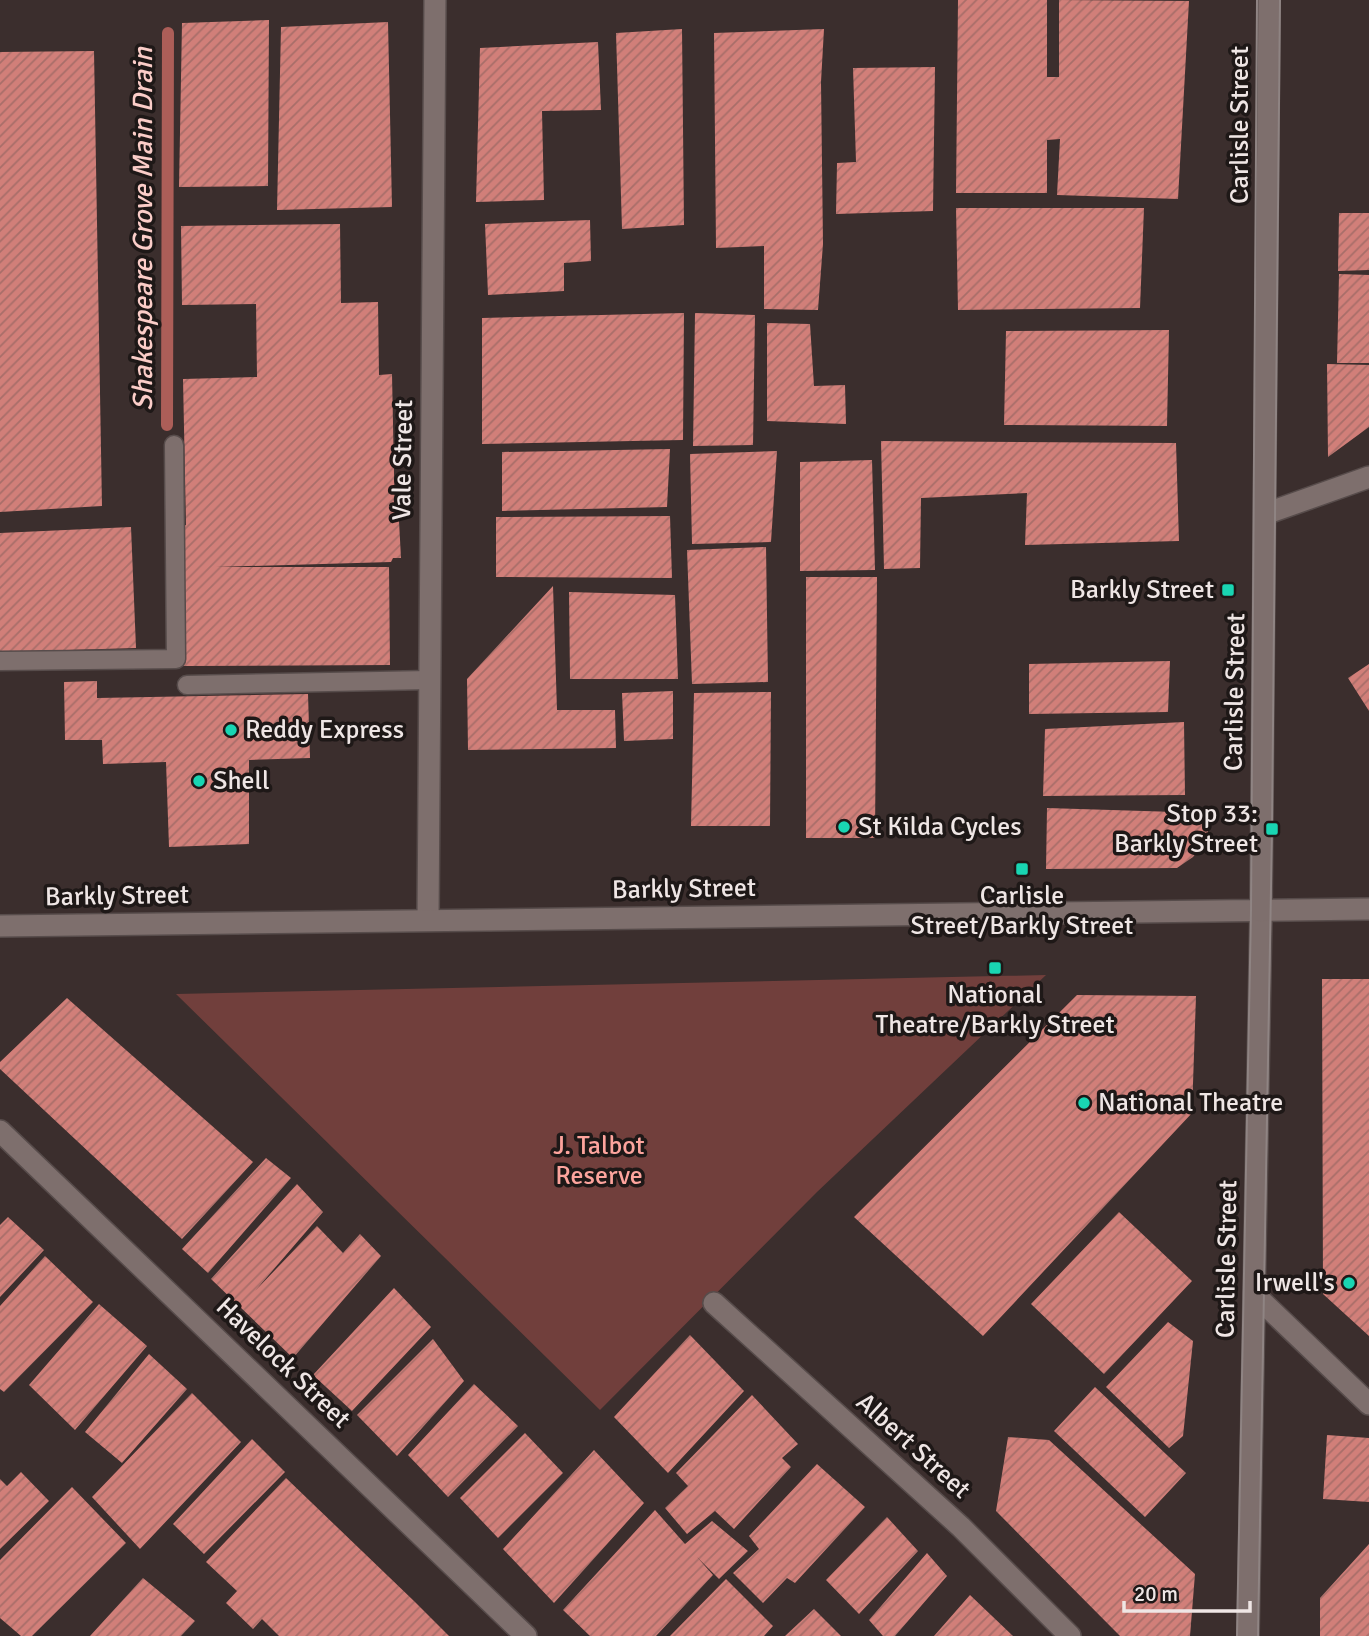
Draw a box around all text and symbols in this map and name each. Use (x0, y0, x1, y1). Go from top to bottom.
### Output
water label: Shakespeare Grove Main Drain (126, 46, 160, 411)
street label: Carlisle Street (1224, 46, 1256, 204)
street label: Vale Street (386, 399, 420, 521)
place label: Barkly Street (1070, 574, 1214, 606)
marker: Barkly Street (1220, 582, 1236, 598)
street label: Carlisle Street (1218, 613, 1252, 771)
place label: Reddy Express (245, 714, 404, 746)
marker: Reddy Express (223, 722, 239, 738)
place label: Shell (213, 765, 270, 797)
marker: Shell (191, 773, 207, 789)
place label: Stop 33: Barkly Street (1114, 798, 1258, 860)
place label: St Kilda Cycles (858, 811, 1022, 843)
marker: St Kilda Cycles (836, 819, 852, 835)
marker: Stop 33: Barkly Street (1264, 821, 1280, 837)
marker: Carlisle Street/Barkly Street (1014, 861, 1030, 877)
street label: Barkly Street (612, 872, 756, 906)
street label: Barkly Street (45, 879, 189, 913)
place label: Carlisle Street/Barkly Street (911, 880, 1133, 942)
marker: National Theatre/Barkly Street (987, 960, 1003, 976)
place label: National Theatre/Barkly Street (875, 979, 1115, 1041)
place label: National Theatre (1098, 1087, 1283, 1119)
marker: National Theatre (1076, 1095, 1092, 1111)
park label: J. Talbot Reserve (553, 1130, 645, 1192)
street label: Carlisle Street (1210, 1180, 1244, 1338)
place label: Irwell's (1255, 1267, 1335, 1299)
marker: Irwell's (1341, 1275, 1357, 1291)
street label: Havelock Street (209, 1291, 357, 1435)
street label: Albert Street (849, 1386, 977, 1506)
scale bar (1124, 1570, 1250, 1614)
text: 20 m (1134, 1581, 1178, 1607)

